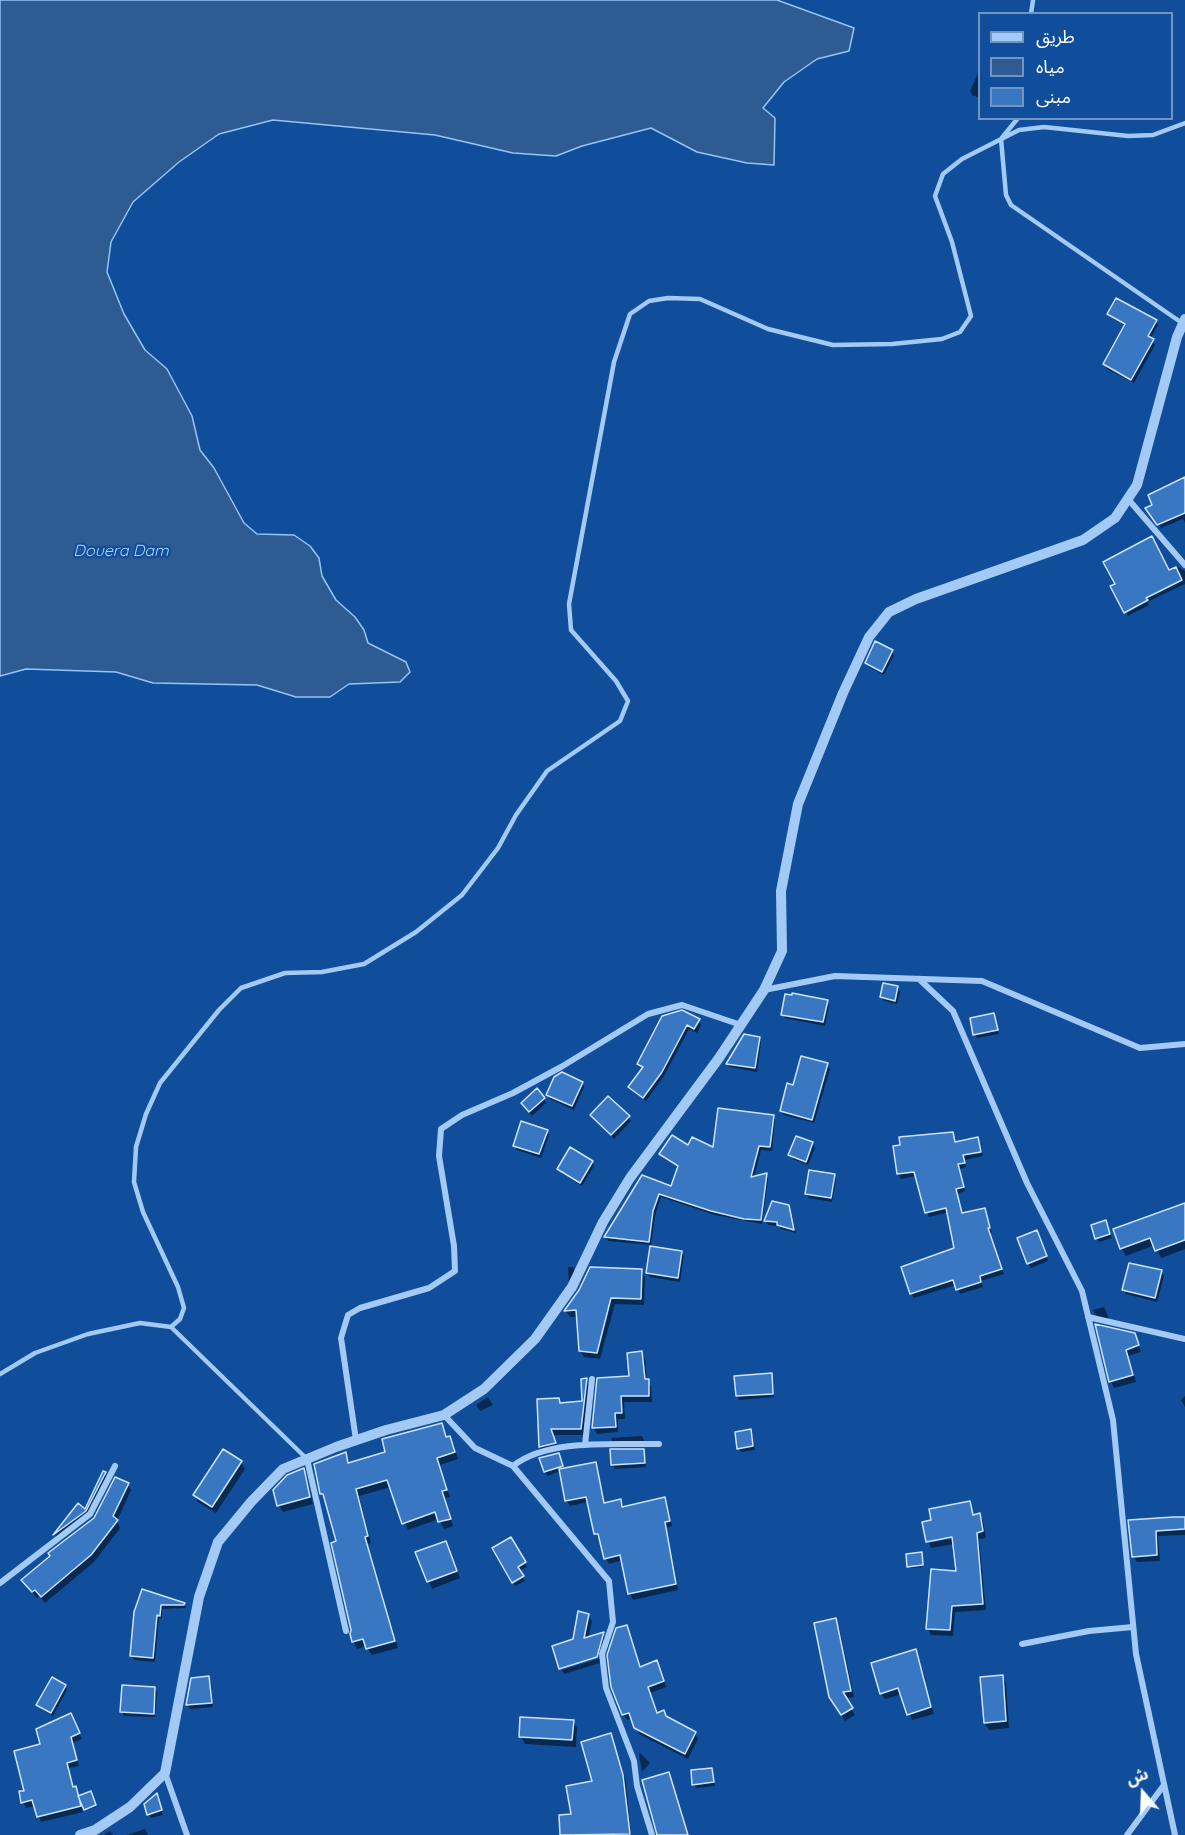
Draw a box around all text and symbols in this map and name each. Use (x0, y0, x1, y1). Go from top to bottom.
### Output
legend (978, 12, 1173, 120)
text: طريق (1036, 25, 1075, 48)
text: مياه (1036, 55, 1065, 78)
text: مبنى (1036, 85, 1071, 108)
water label: Douera Dam (73, 541, 169, 561)
north arrow (1113, 1763, 1173, 1823)
text: ش (1124, 1763, 1151, 1789)

